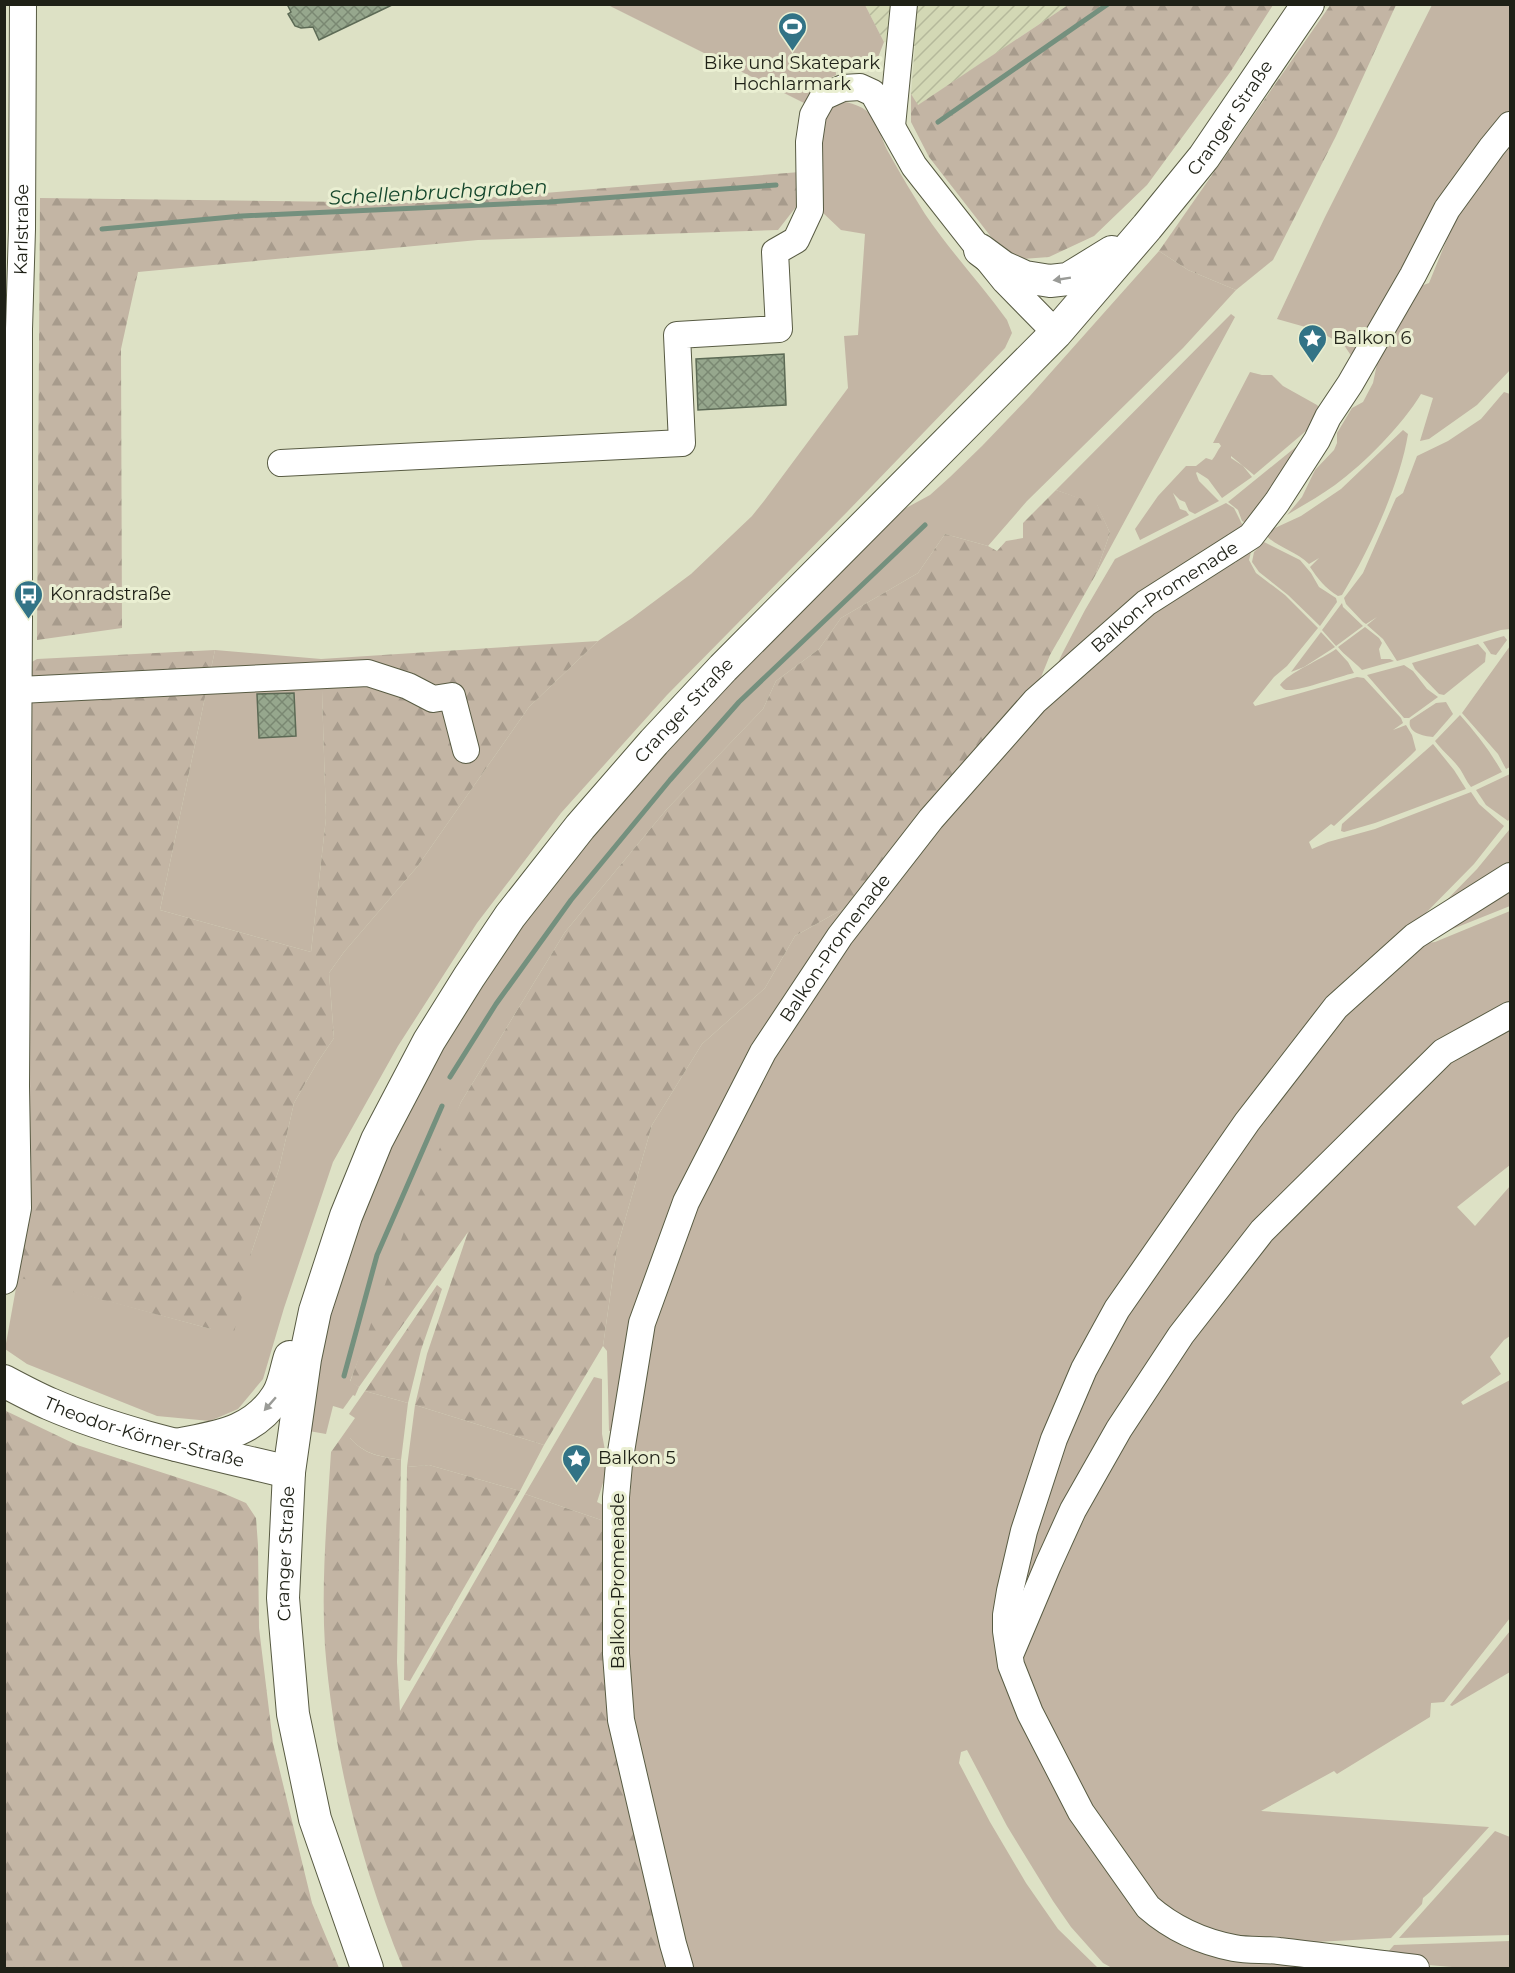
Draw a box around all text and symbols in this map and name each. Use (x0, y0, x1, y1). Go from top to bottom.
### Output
sports icon: Bike und Skatepark Hochlarmark (776, 10, 808, 52)
place label: Bike und Skatepark Hochlarmark (704, 52, 880, 95)
street label: Cranger Straße (1182, 56, 1278, 180)
water label: Schellenbruchgraben (328, 174, 548, 210)
street label: Karlstraße (10, 184, 33, 275)
one-way arrow (1052, 275, 1071, 284)
place icon: Balkon 6 (1296, 322, 1328, 364)
place label: Balkon 6 (1333, 327, 1412, 349)
street label: Balkon-Promenade (1087, 536, 1242, 657)
bus stop icon: Konradstraße (13, 578, 45, 620)
place label: Konradstraße (50, 583, 171, 605)
street label: Cranger Straße (630, 653, 738, 768)
street label: Balkon-Promenade (775, 870, 895, 1026)
street label: Theodor-Körner-Straße (41, 1392, 247, 1472)
one-way arrow (264, 1396, 277, 1411)
place icon: Balkon 5 (561, 1442, 593, 1484)
place label: Balkon 5 (598, 1447, 676, 1469)
street label: Cranger Straße (272, 1485, 299, 1622)
street label: Balkon-Promenade (607, 1493, 629, 1669)

